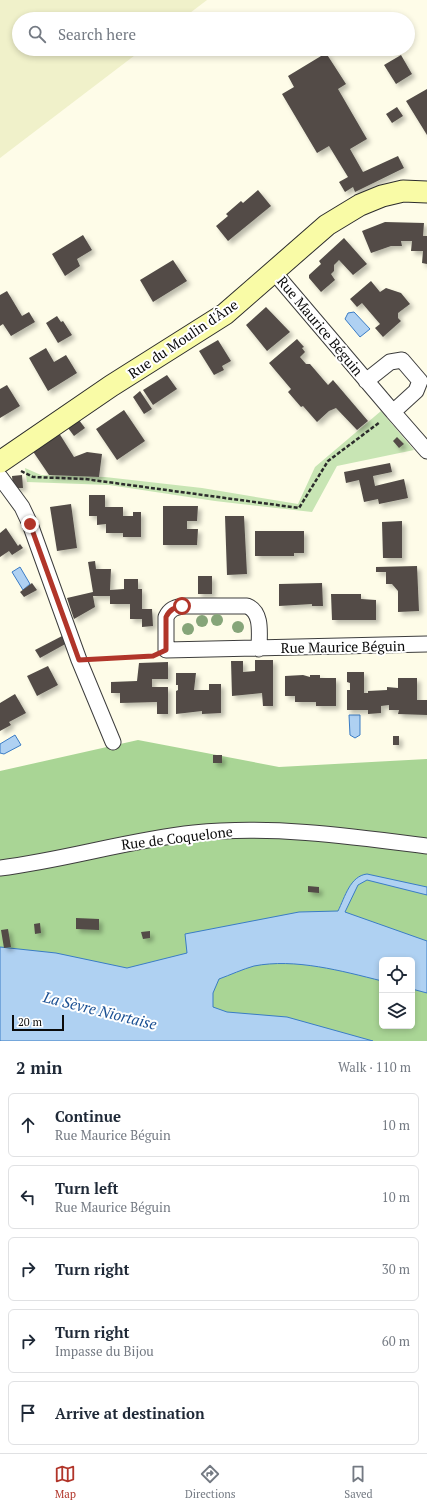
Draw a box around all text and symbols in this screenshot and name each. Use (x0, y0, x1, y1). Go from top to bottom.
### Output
search box (12, 12, 415, 56)
icon: search (26, 23, 48, 45)
text: Search here (58, 24, 136, 44)
street label: Rue Maurice Béguin (273, 272, 368, 380)
street label: Rue du Moulin d'Âne (124, 295, 241, 382)
route end (21, 515, 39, 533)
route start (173, 597, 191, 615)
street label: Rue Maurice Béguin (281, 636, 406, 657)
street label: Rue de Coquelone (120, 821, 234, 854)
map controls (379, 957, 415, 1029)
button: locate (379, 957, 415, 993)
water label: La Sèvre Niortaise (41, 986, 159, 1034)
button: layers (379, 993, 415, 1029)
scale bar (12, 1013, 64, 1032)
text: 20 m (18, 1015, 42, 1029)
text: 2 min (16, 1056, 63, 1079)
text: Walk · 110 m (338, 1058, 411, 1076)
text: Continue (55, 1106, 121, 1126)
icon: ahead (17, 1114, 39, 1136)
text: 10 m (382, 1116, 410, 1134)
text: Rue Maurice Béguin (55, 1126, 171, 1144)
text: Turn left (55, 1178, 119, 1198)
icon: left (17, 1186, 39, 1208)
text: 10 m (382, 1188, 410, 1206)
text: Rue Maurice Béguin (55, 1198, 171, 1216)
icon: right (17, 1258, 39, 1280)
text: Turn right (55, 1259, 130, 1279)
text: 30 m (382, 1260, 410, 1278)
text: Turn right (55, 1322, 130, 1342)
icon: right (17, 1330, 39, 1352)
text: 60 m (382, 1332, 410, 1350)
text: Impasse du Bijou (55, 1342, 154, 1360)
icon: arrive (17, 1402, 39, 1424)
text: Arrive at destination (55, 1403, 205, 1423)
tab: Map (54, 1463, 76, 1501)
tab: Directions (185, 1463, 236, 1501)
tab: Saved (344, 1463, 373, 1501)

